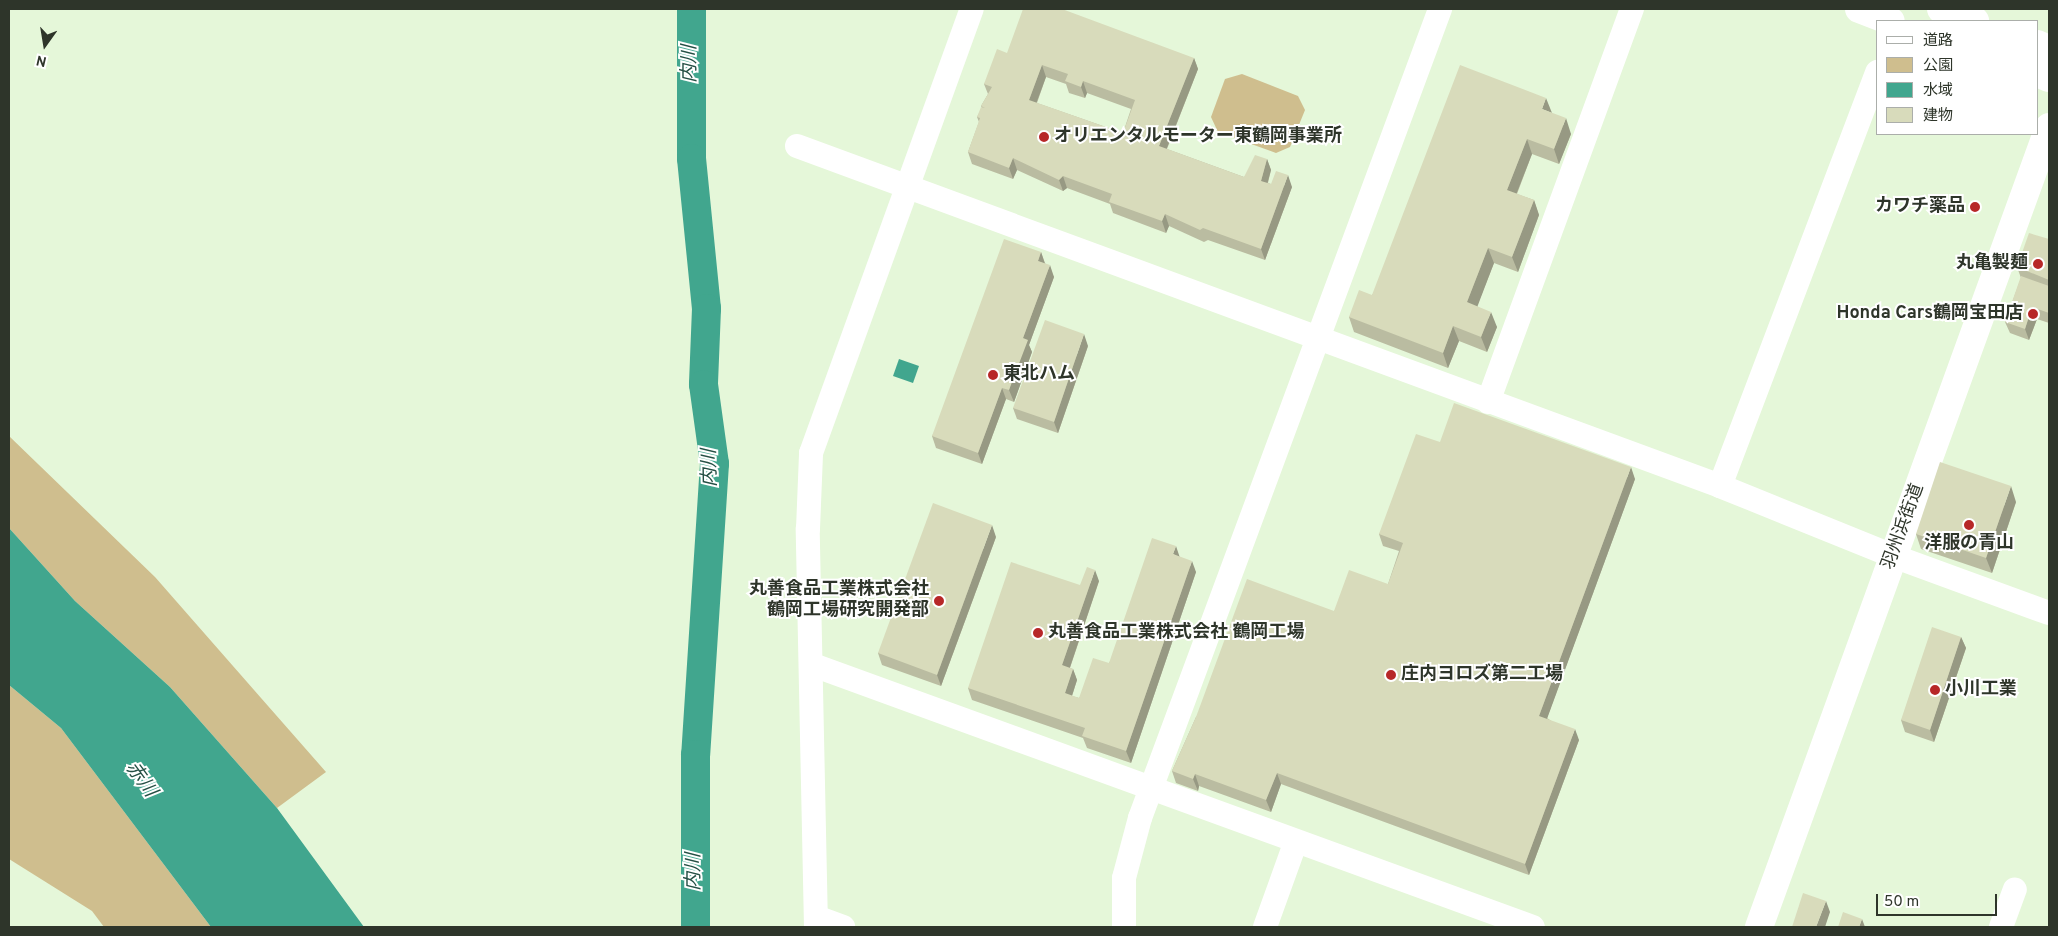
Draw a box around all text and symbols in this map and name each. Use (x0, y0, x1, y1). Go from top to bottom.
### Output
north arrow (20, 20, 70, 70)
legend (1876, 20, 2038, 135)
text: 道路 (1923, 32, 1953, 51)
water label: 内川 (680, 45, 702, 83)
text: N (35, 51, 48, 70)
text: 公園 (1923, 57, 1953, 76)
text: 水域 (1923, 82, 1953, 101)
text: 建物 (1923, 107, 1953, 126)
place label: オリエンタルモーター東鶴岡事業所 (1054, 126, 1342, 148)
marker: オリエンタルモーター東鶴岡事業所 (1038, 131, 1050, 143)
place label: カワチ薬品 (1875, 196, 1965, 218)
marker: カワチ薬品 (1969, 201, 1981, 213)
place label: 丸亀製麺 (1956, 253, 2028, 275)
marker: 丸亀製麺 (2032, 258, 2044, 270)
place label: Honda Cars鶴岡宝田店 (1837, 303, 2023, 325)
marker: Honda Cars鶴岡宝田店 (2027, 308, 2039, 320)
place label: 東北ハム (1003, 364, 1075, 386)
marker: 東北ハム (987, 369, 999, 381)
water label: 内川 (699, 449, 723, 487)
street label: 羽州浜街道 (1878, 481, 1930, 573)
marker: 洋服の青山 (1963, 519, 1975, 531)
place label: 洋服の青山 (1924, 533, 2014, 555)
place label: 丸善食品工業株式会社 鶴岡工場研究開発部 (749, 580, 929, 622)
marker: 丸善食品工業株式会社 鶴岡工場研究開発部 (933, 595, 945, 607)
place label: 丸善食品工業株式会社 鶴岡工場 (1048, 622, 1304, 644)
marker: 丸善食品工業株式会社 鶴岡工場 (1032, 627, 1044, 639)
place label: 庄内ヨロズ第二工場 (1401, 664, 1563, 686)
marker: 庄内ヨロズ第二工場 (1385, 669, 1397, 681)
place label: 小川工業 (1945, 679, 2017, 701)
marker: 小川工業 (1929, 684, 1941, 696)
water label: 赤川 (120, 758, 160, 802)
water label: 内川 (684, 853, 706, 891)
scale bar (1878, 884, 1999, 916)
text: 50 m (1884, 893, 1919, 912)

